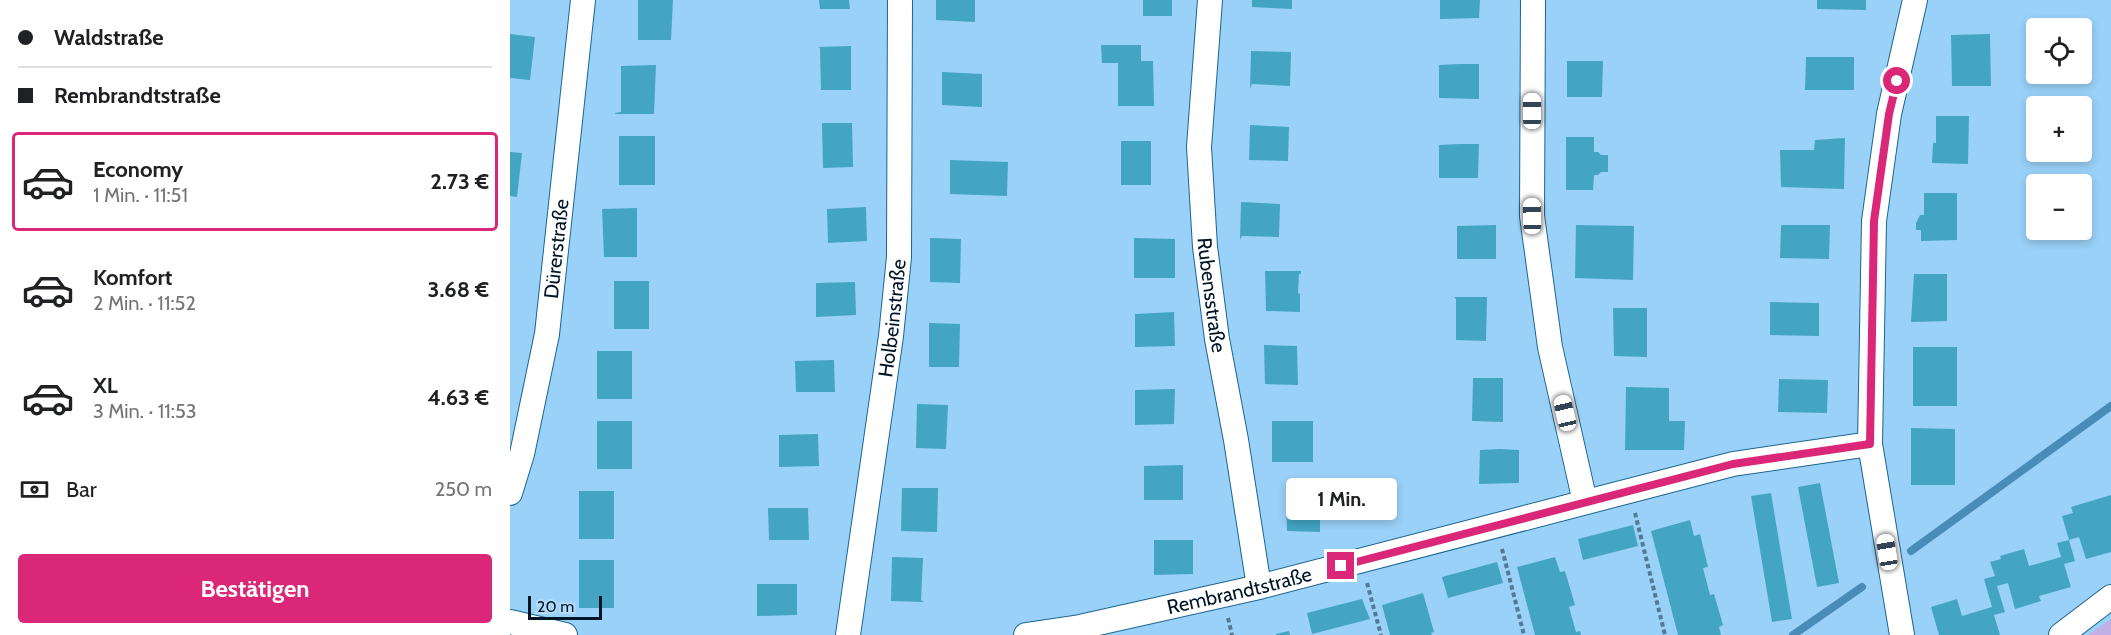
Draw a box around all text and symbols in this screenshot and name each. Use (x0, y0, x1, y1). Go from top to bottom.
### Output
map controls (2026, 18, 2092, 240)
button: locate (2026, 18, 2092, 84)
text: Waldstraße (54, 24, 164, 51)
route start (1883, 67, 1910, 94)
text: Rembrandtstraße (54, 82, 221, 109)
car (1523, 93, 1541, 129)
button: + (2026, 96, 2092, 162)
icon: car (21, 155, 75, 209)
text: Economy (93, 156, 183, 183)
text: 2.73 € (430, 168, 489, 195)
button: − (2026, 174, 2092, 240)
text: 1 Min. · 11:51 (93, 183, 188, 207)
street label: Dürerstraße (539, 198, 573, 300)
car (1523, 198, 1541, 234)
street label: Rubensstraße (1192, 237, 1231, 354)
street label: Holbeinstraße (873, 258, 911, 379)
icon: car (21, 263, 75, 317)
text: Komfort (93, 264, 172, 291)
text: 3.68 € (428, 276, 489, 303)
text: 2 Min. · 11:52 (93, 291, 196, 315)
icon: car (21, 371, 75, 425)
text: XL (93, 372, 118, 399)
text: 4.63 € (427, 384, 489, 411)
car (1552, 393, 1578, 433)
text: 3 Min. · 11:53 (93, 399, 197, 423)
icon: cash (18, 473, 51, 506)
text: Bar (66, 476, 97, 503)
text: 250 m (435, 477, 492, 501)
callout: 1 Min. (1286, 479, 1396, 521)
text: 1 Min. (1317, 487, 1366, 511)
car (1875, 533, 1899, 571)
route end (1327, 552, 1354, 579)
button: Bestätigen (18, 554, 492, 623)
street label: Rembrandtstraße (1165, 562, 1314, 619)
scale bar (528, 593, 602, 620)
text: 20 m (537, 597, 574, 616)

